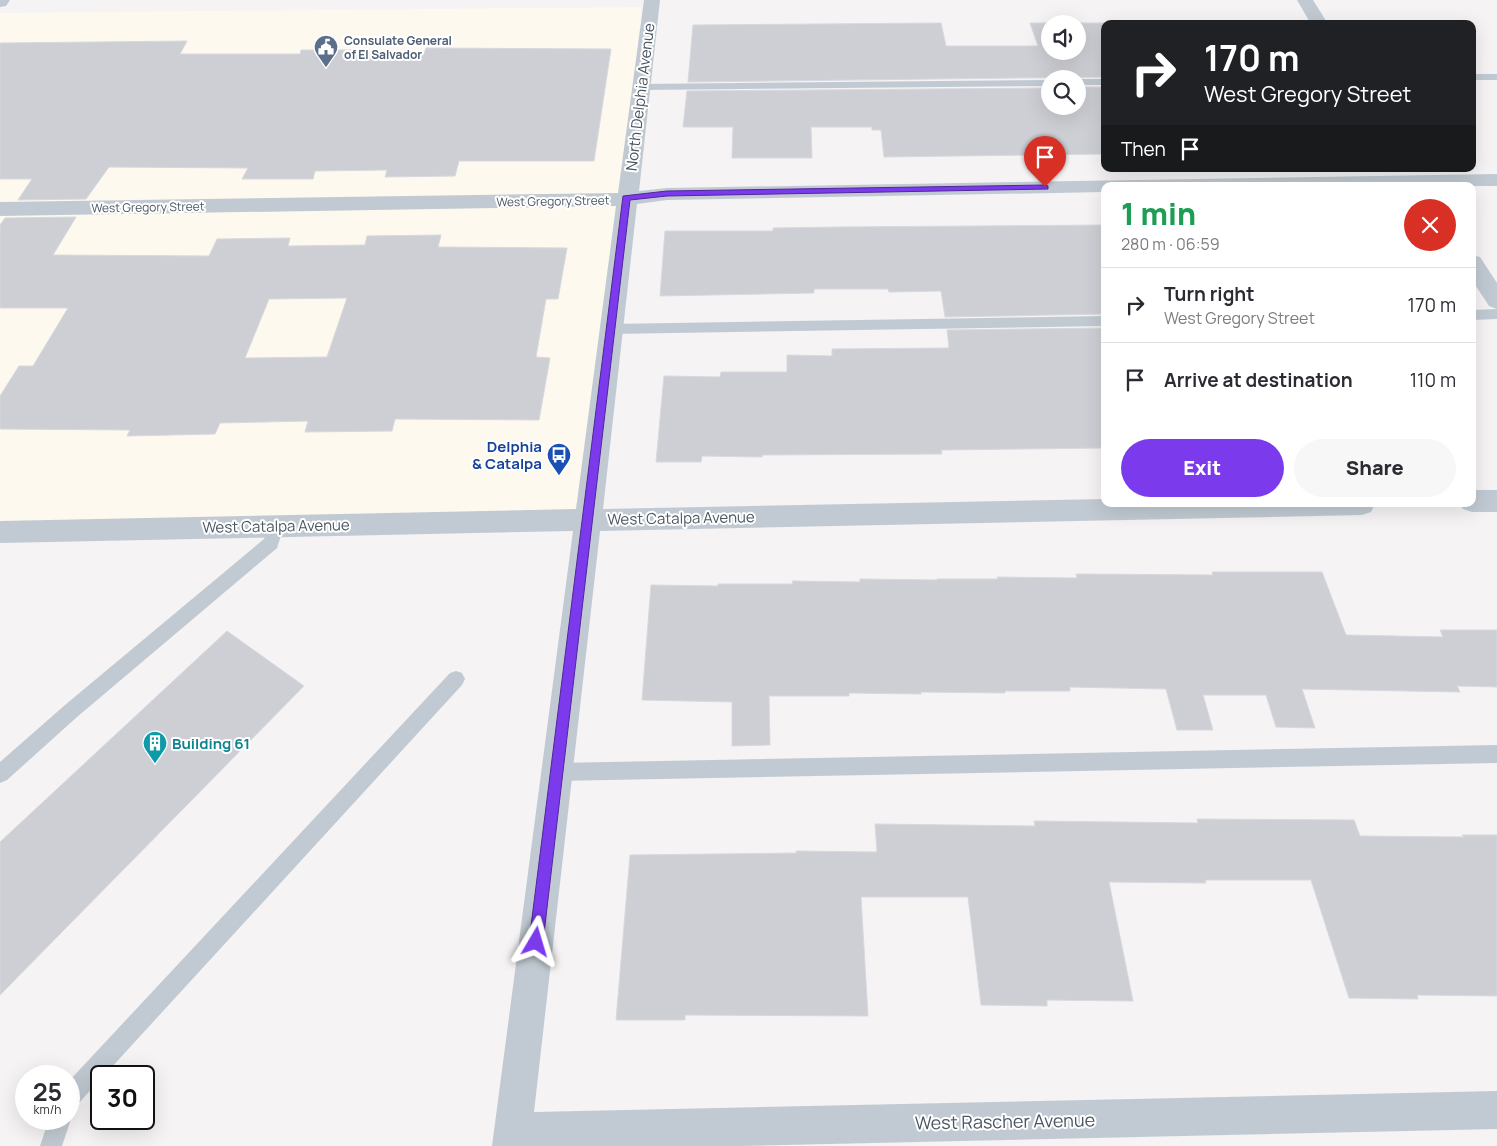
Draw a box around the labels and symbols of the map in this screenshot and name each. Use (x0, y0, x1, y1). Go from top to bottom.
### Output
street label: North Delphia Avenue (621, 22, 660, 172)
place label: Consulate General of El Salvador (344, 32, 452, 63)
public building icon: Consulate General of El Salvador (313, 34, 339, 68)
pin (1024, 136, 1066, 187)
street label: West Gregory Street (496, 192, 610, 210)
street label: West Gregory Street (91, 198, 205, 216)
place label: Delphia & Catalpa (472, 436, 542, 474)
bus stop icon: Delphia & Catalpa (546, 442, 572, 476)
street label: West Catalpa Avenue (607, 506, 755, 530)
street label: West Catalpa Avenue (202, 514, 350, 538)
building icon: Building 61 (142, 730, 168, 764)
place label: Building 61 (172, 733, 250, 754)
position arrow (509, 915, 561, 967)
speed limit sign: 30 (90, 1065, 155, 1130)
street label: West Rascher Avenue (915, 1107, 1095, 1135)

